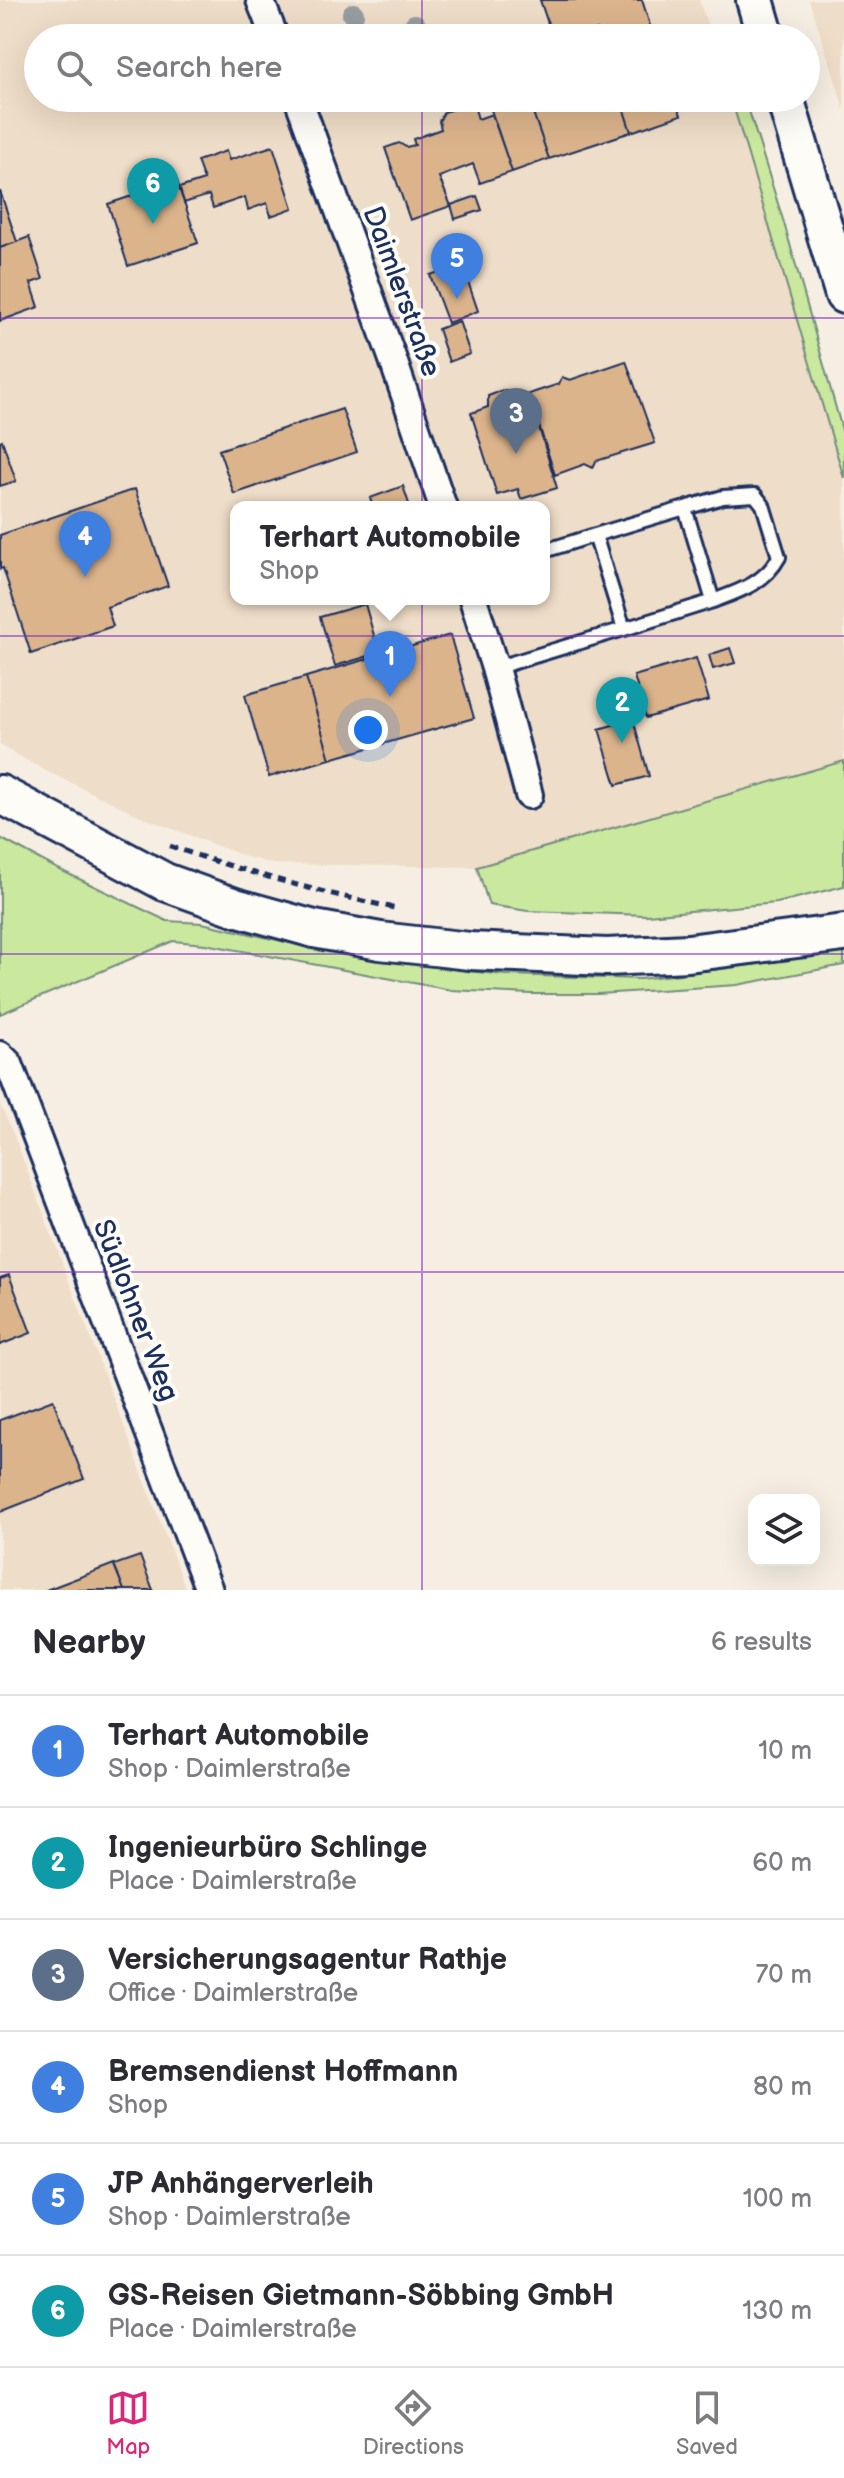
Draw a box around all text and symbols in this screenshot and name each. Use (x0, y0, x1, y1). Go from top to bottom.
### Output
search box (24, 24, 820, 112)
icon: search (52, 46, 96, 90)
text: Search here (116, 50, 282, 86)
pin: 6 (127, 158, 179, 224)
street label: Daimlerstraße (356, 202, 448, 381)
pin: 5 (431, 233, 483, 299)
pin: 3 (490, 388, 542, 454)
popup (230, 501, 550, 605)
pin: 4 (59, 511, 111, 577)
text: Terhart Automobile (259, 520, 521, 556)
text: Shop (259, 556, 319, 587)
pin: 1 (364, 631, 416, 697)
pin: 2 (596, 677, 648, 743)
your location (348, 710, 388, 750)
street label: Südlohner Weg (86, 1215, 185, 1406)
map controls (748, 1494, 820, 1566)
button: layers (748, 1494, 820, 1566)
text: Nearby (32, 1622, 146, 1663)
text: 6 results (711, 1627, 812, 1658)
text: Terhart Automobile (108, 1718, 369, 1754)
text: 1 (53, 1736, 63, 1767)
text: 10 m (758, 1736, 812, 1767)
text: Shop · Daimlerstraße (108, 1754, 351, 1785)
text: Ingenieurbüro Schlinge (108, 1830, 427, 1866)
text: 2 (50, 1848, 66, 1879)
text: 60 m (752, 1848, 812, 1879)
text: Place · Daimlerstraße (108, 1866, 357, 1897)
text: Versicherungsagentur Rathje (108, 1942, 507, 1978)
text: 3 (50, 1960, 66, 1991)
text: 70 m (755, 1960, 812, 1991)
text: Office · Daimlerstraße (108, 1978, 358, 2009)
text: Bremsendienst Hoffmann (108, 2054, 458, 2090)
text: 4 (50, 2072, 66, 2103)
text: 80 m (753, 2072, 812, 2103)
text: Shop (108, 2090, 168, 2121)
text: JP Anhängerverleih (108, 2166, 374, 2202)
text: 5 (50, 2184, 66, 2215)
text: 100 m (743, 2184, 812, 2215)
text: Shop · Daimlerstraße (108, 2202, 351, 2233)
text: GS-Reisen Gietmann-Söbbing GmbH (108, 2278, 614, 2314)
text: 6 (50, 2296, 66, 2327)
text: 130 m (742, 2296, 812, 2327)
text: Place · Daimlerstraße (108, 2314, 357, 2345)
tab: Map (106, 2386, 150, 2461)
tab: Directions (363, 2386, 464, 2461)
tab: Saved (676, 2386, 738, 2461)

